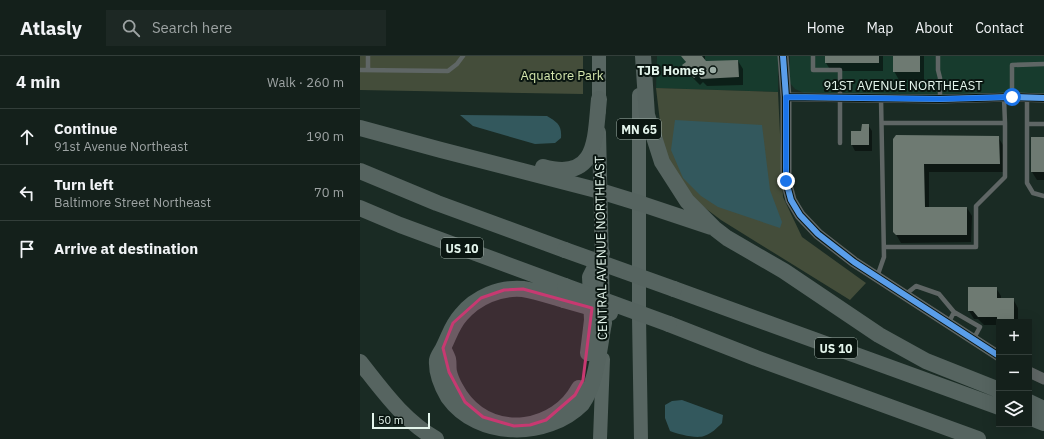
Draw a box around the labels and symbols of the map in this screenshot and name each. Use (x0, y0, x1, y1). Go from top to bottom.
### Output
place label: TJB Homes (637, 62, 705, 79)
marker: TJB Homes (708, 65, 718, 75)
park label: Aquatore Park (520, 67, 604, 84)
street label: 91ST AVENUE NORTHEAST (823, 77, 983, 94)
route start (1003, 88, 1021, 106)
road number: MN 65 (617, 119, 661, 139)
street label: CENTRAL AVENUE NORTHEAST (591, 155, 611, 340)
route end (777, 172, 795, 190)
road number: US 10 (441, 238, 483, 258)
road number: US 10 (815, 338, 857, 358)
scale bar (372, 411, 430, 430)

